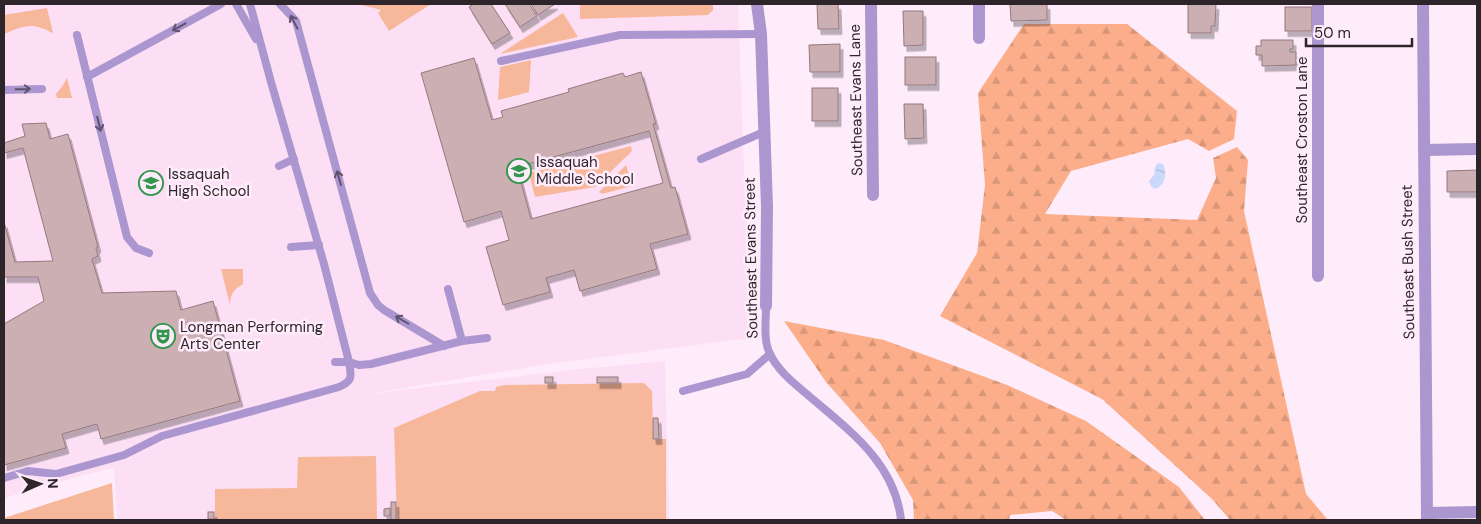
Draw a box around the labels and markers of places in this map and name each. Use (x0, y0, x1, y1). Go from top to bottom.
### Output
place label: Issaquah Middle School (536, 152, 634, 189)
school or university icon: Issaquah Middle School (506, 158, 532, 184)
place label: Issaquah High School (168, 164, 250, 201)
school or university icon: Issaquah High School (138, 170, 164, 196)
place label: Longman Performing Arts Center (180, 317, 323, 354)
theatre icon: Longman Performing Arts Center (150, 323, 176, 349)

